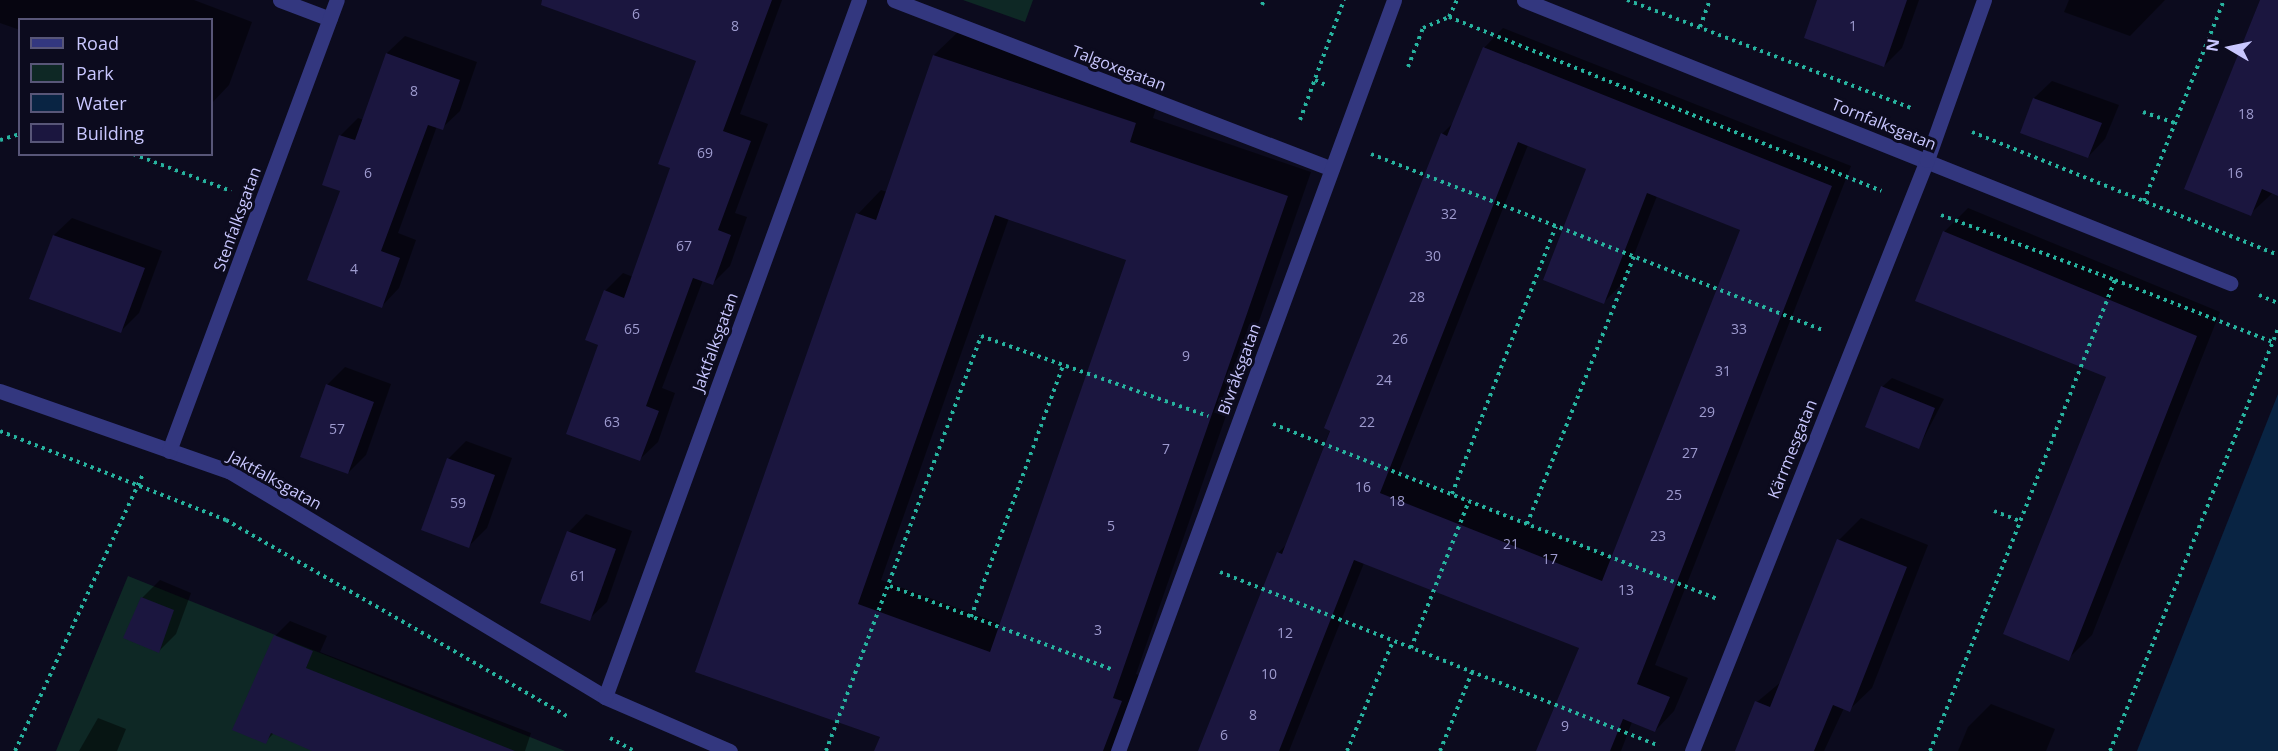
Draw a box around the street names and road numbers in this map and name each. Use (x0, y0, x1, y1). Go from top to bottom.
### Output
street label: Talgoxegatan (1069, 41, 1169, 95)
street label: Tornfalksgatan (1829, 94, 1939, 154)
street label: Stenfalksgatan (209, 164, 265, 274)
street label: Jaktfalksgatan (688, 290, 742, 394)
street label: Bivråksgatan (1214, 321, 1264, 417)
street label: Kärrmesgatan (1763, 397, 1821, 501)
street label: Jaktfalksgatan (225, 446, 325, 514)

